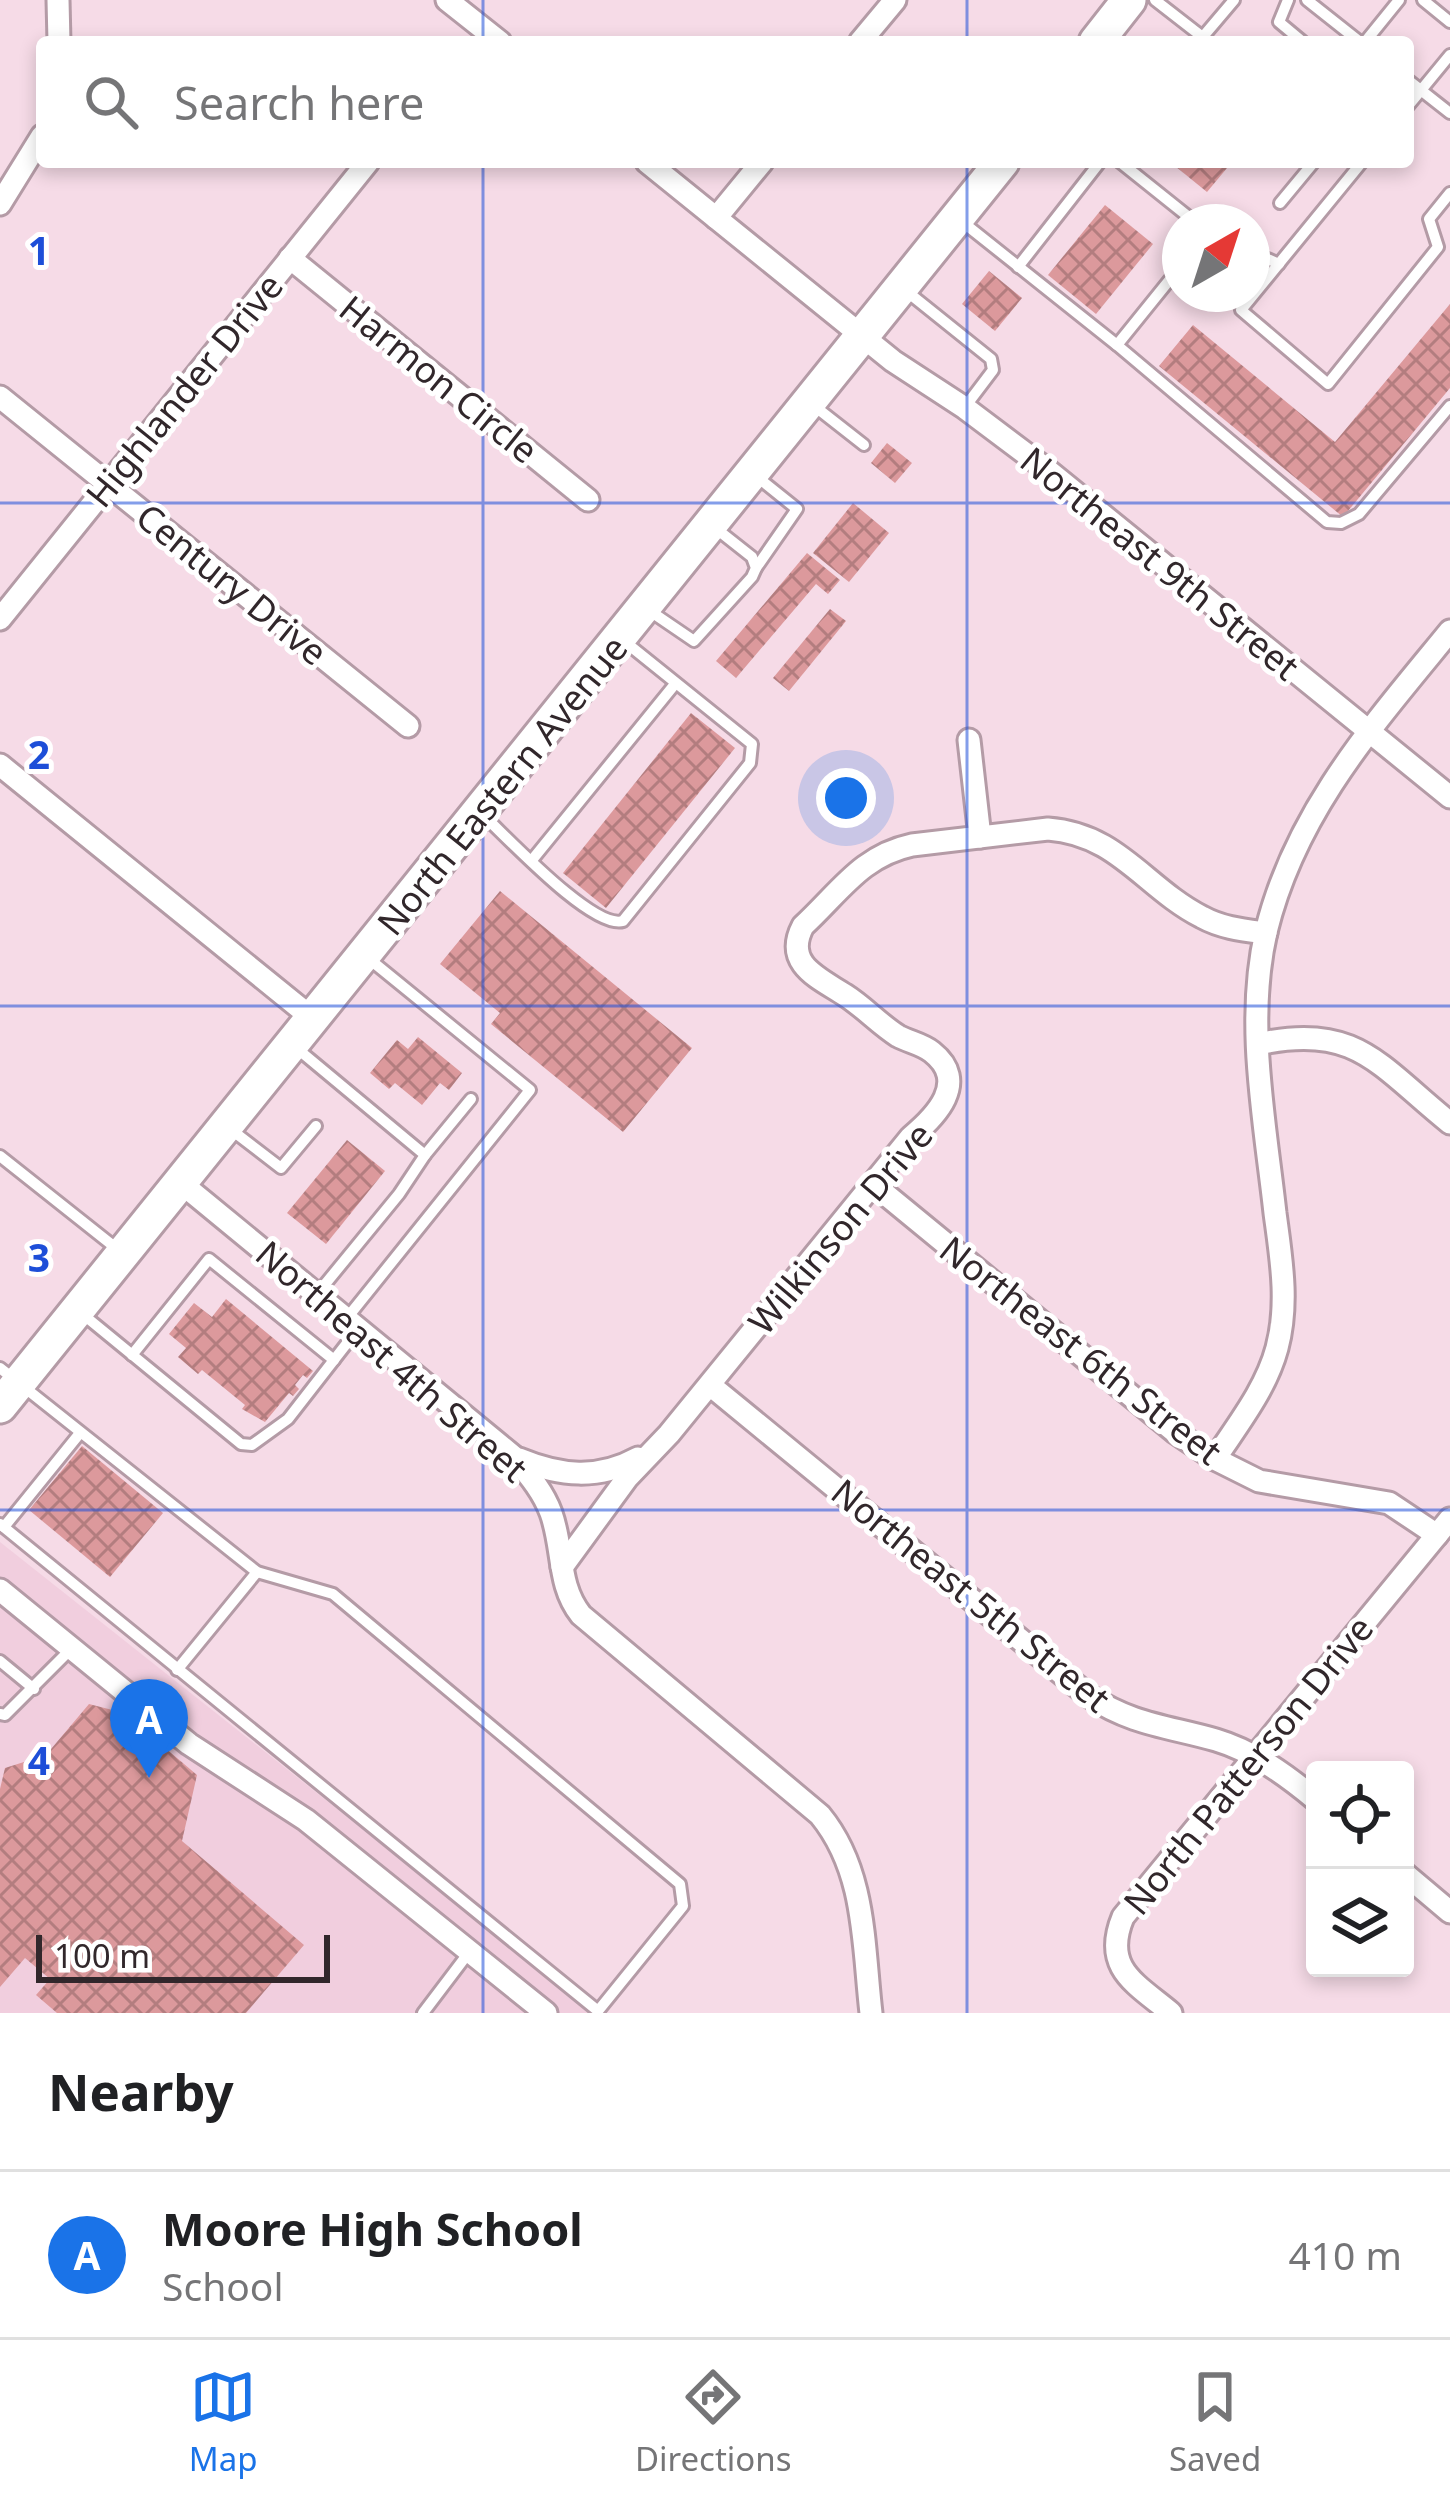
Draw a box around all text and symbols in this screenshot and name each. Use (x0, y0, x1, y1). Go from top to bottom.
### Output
search box (36, 36, 1414, 168)
icon: search (78, 69, 144, 135)
text: Search here (174, 72, 424, 133)
north arrow (1162, 204, 1270, 312)
text: 1 (28, 223, 50, 276)
street label: Highlander Drive (74, 263, 294, 517)
street label: Harmon Circle (330, 284, 548, 474)
street label: Northeast 9th Street (1010, 435, 1310, 691)
street label: Century Drive (126, 492, 338, 676)
street label: North Eastern Avenue (366, 625, 638, 945)
text: 2 (28, 727, 50, 780)
your location (816, 768, 876, 828)
street label: Wilkinson Drive (737, 1112, 943, 1344)
street label: Northeast 6th Street (930, 1224, 1232, 1476)
street label: Northeast 4th Street (246, 1229, 538, 1493)
text: 3 (28, 1230, 50, 1283)
street label: Northeast 5th Street (821, 1467, 1121, 1723)
street label: North Patterson Drive (1112, 1605, 1384, 1925)
pin: A (110, 1679, 188, 1778)
text: 4 (28, 1733, 50, 1786)
map controls (1306, 1761, 1414, 1977)
button: locate (1306, 1761, 1414, 1869)
button: layers (1306, 1869, 1414, 1977)
scale bar (36, 1929, 330, 1982)
text: 100 m (54, 1933, 150, 1978)
text: Nearby (48, 2056, 234, 2126)
text: Moore High School (162, 2198, 583, 2259)
text: A (74, 2228, 101, 2281)
text: 410 m (1288, 2228, 1402, 2281)
text: School (162, 2259, 284, 2312)
tab: Map (189, 2364, 257, 2481)
tab: Directions (635, 2364, 792, 2481)
tab: Saved (1169, 2364, 1261, 2481)

